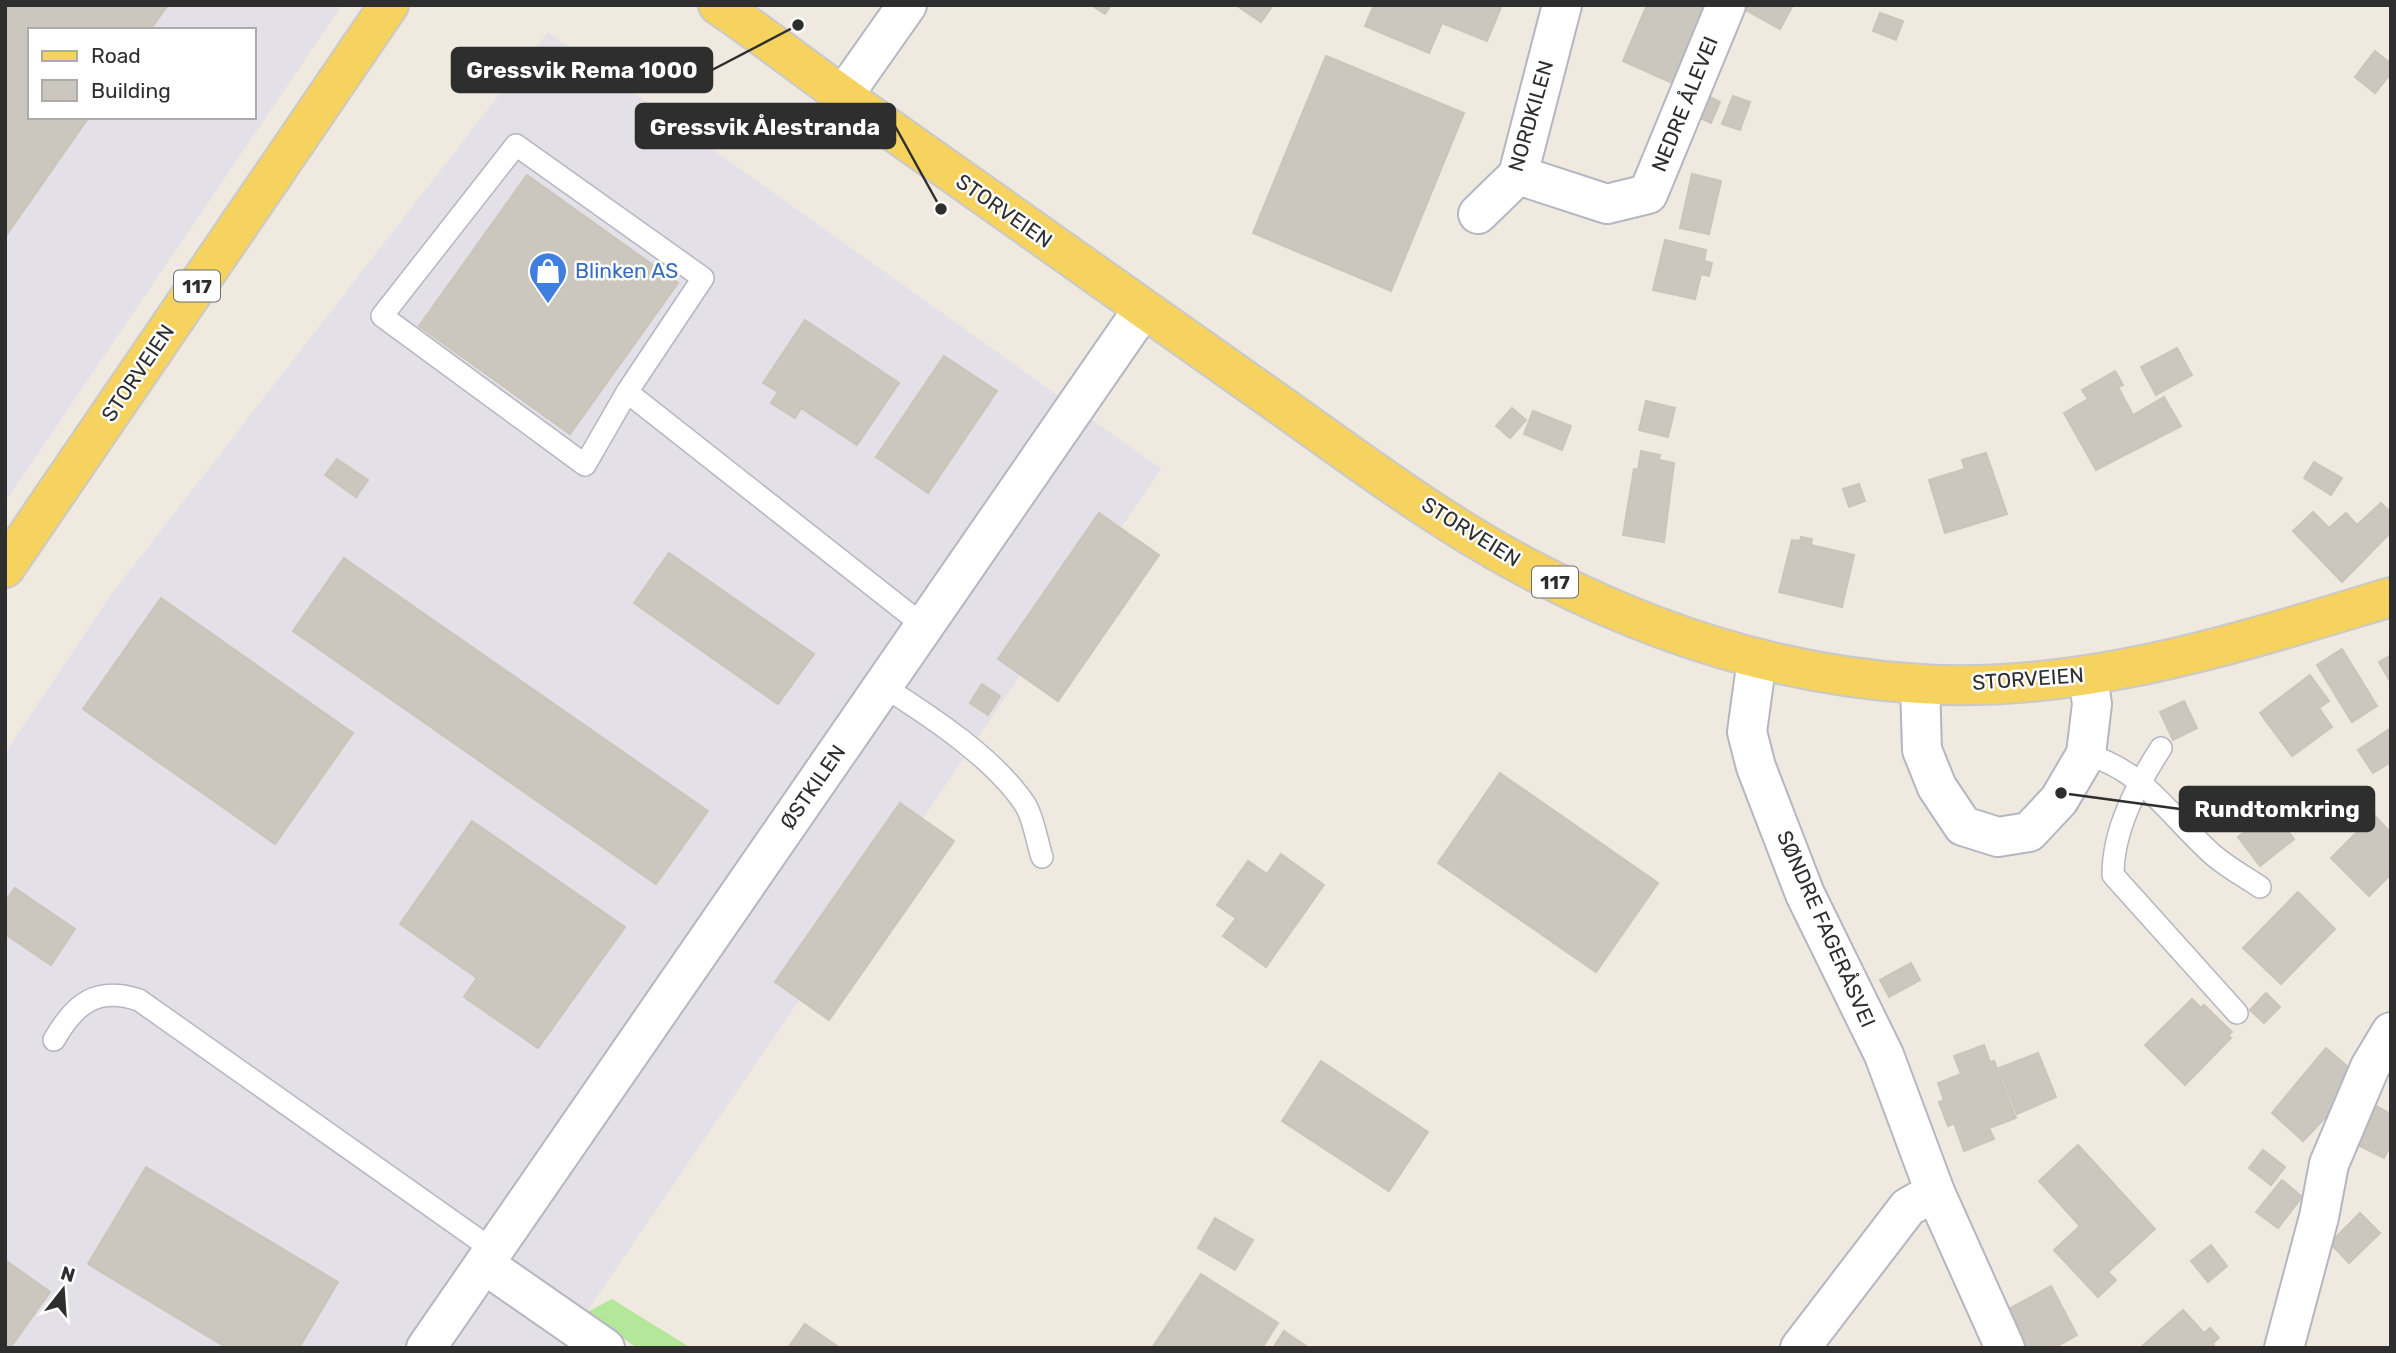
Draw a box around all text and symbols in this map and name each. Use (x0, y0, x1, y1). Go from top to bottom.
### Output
legend (28, 28, 256, 119)
street label: NEDRE ÅLEVEI (1646, 33, 1723, 175)
text: Road (91, 43, 141, 68)
callout: Gressvik Rema 1000 (452, 48, 712, 92)
text: Gressvik Rema 1000 (466, 56, 698, 84)
street label: NORDKILEN (1503, 57, 1558, 174)
text: Building (91, 78, 171, 103)
callout: Gressvik Ålestranda (636, 104, 895, 148)
text: Gressvik Ålestranda (650, 113, 880, 141)
street label: STORVEIEN (951, 168, 1057, 253)
shop icon: Blinken AS (527, 250, 569, 305)
place label: Blinken AS (575, 258, 678, 283)
road number: 117 (174, 270, 220, 302)
street label: STORVEIEN (96, 319, 179, 426)
street label: STORVEIEN (1417, 491, 1525, 572)
road number: 117 (1532, 566, 1578, 597)
street label: STORVEIEN (1971, 662, 2085, 695)
street label: ØSTKILEN (775, 740, 851, 834)
callout: Rundtomkring (2180, 787, 2374, 831)
text: Rundtomkring (2194, 795, 2360, 823)
street label: SØNDRE FAGERÅSVEI (1772, 827, 1881, 1031)
north arrow (28, 1255, 98, 1325)
text: N (58, 1261, 78, 1287)

